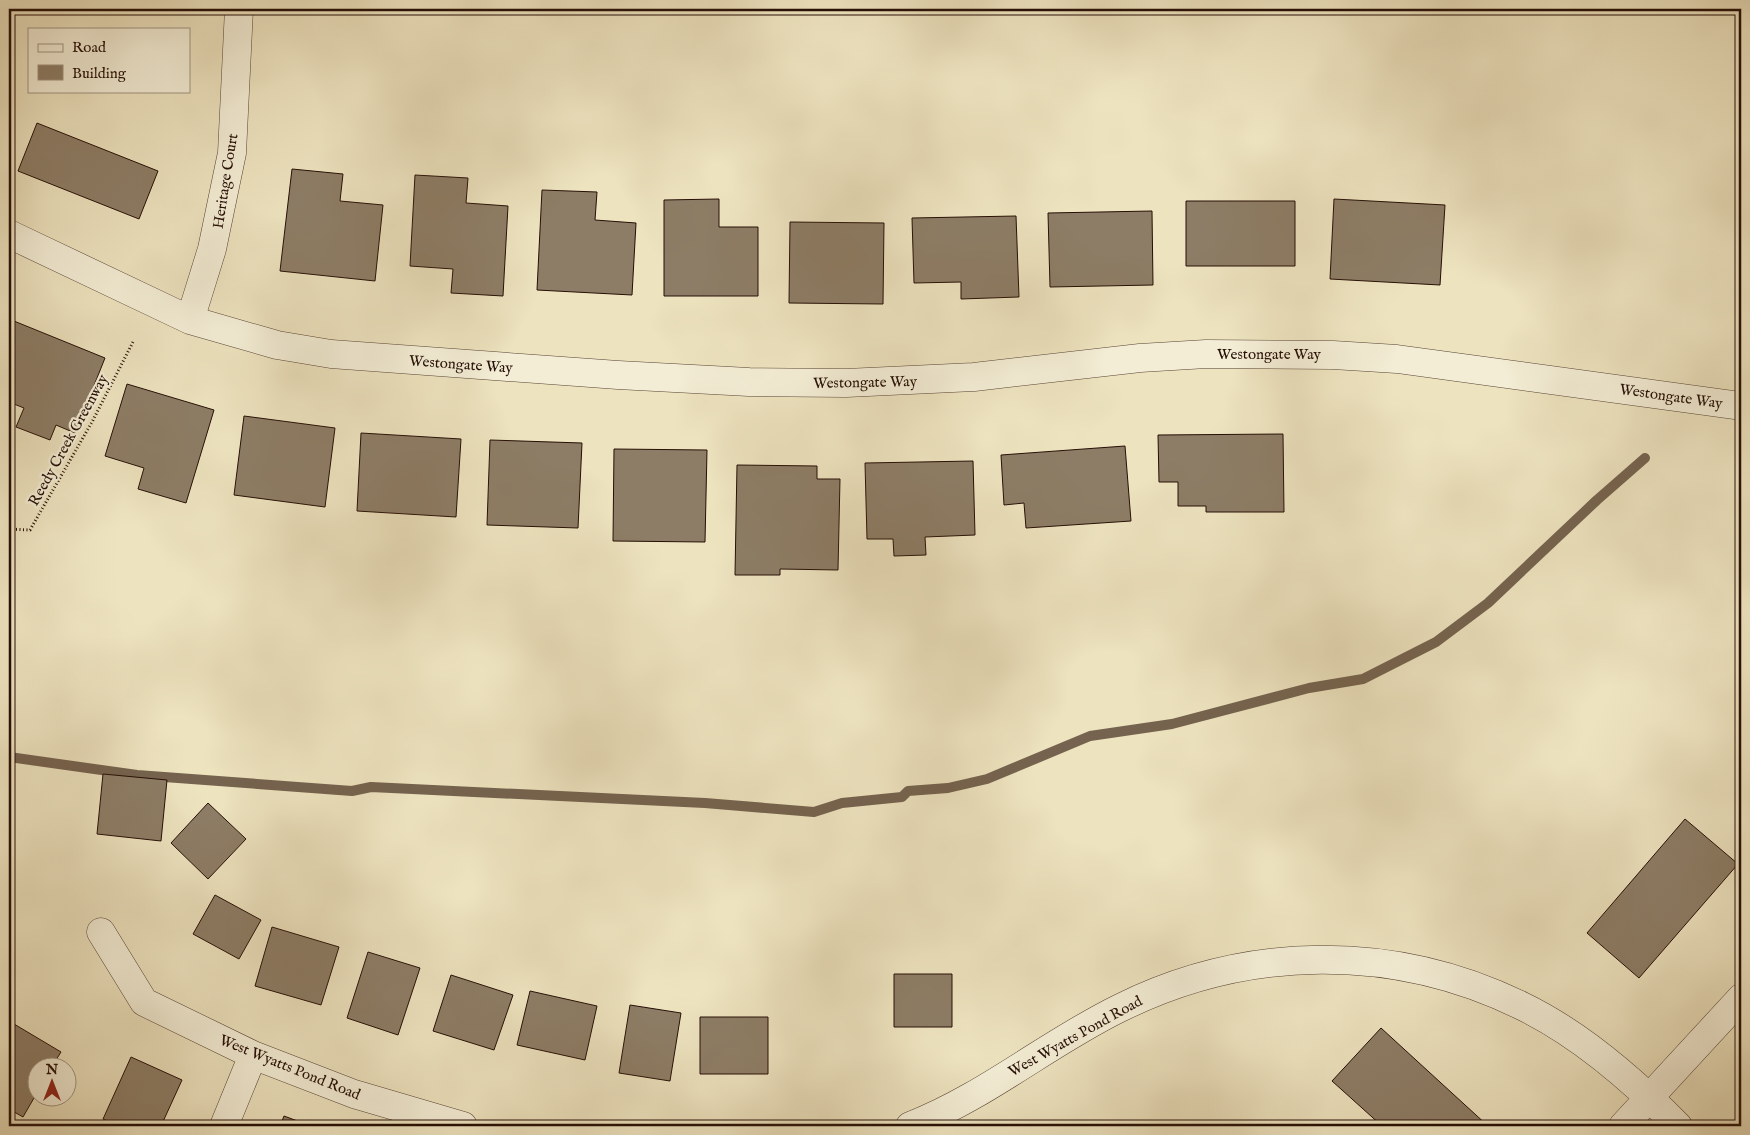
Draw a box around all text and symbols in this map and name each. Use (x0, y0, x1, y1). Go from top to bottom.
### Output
legend (28, 28, 190, 92)
text: Road (72, 38, 107, 57)
text: Building (72, 64, 127, 83)
street label: Heritage Court (209, 132, 242, 230)
street label: Westongate Way (1217, 345, 1322, 364)
street label: Westongate Way (408, 351, 514, 378)
street label: Reedy Creek Greenway (24, 371, 113, 509)
street label: Westongate Way (813, 372, 918, 393)
street label: Westongate Way (1618, 380, 1724, 413)
street label: West Wyatts Pond Road (1005, 991, 1146, 1081)
street label: West Wyatts Pond Road (217, 1030, 364, 1105)
north arrow (28, 1058, 78, 1108)
text: N (45, 1061, 58, 1079)

